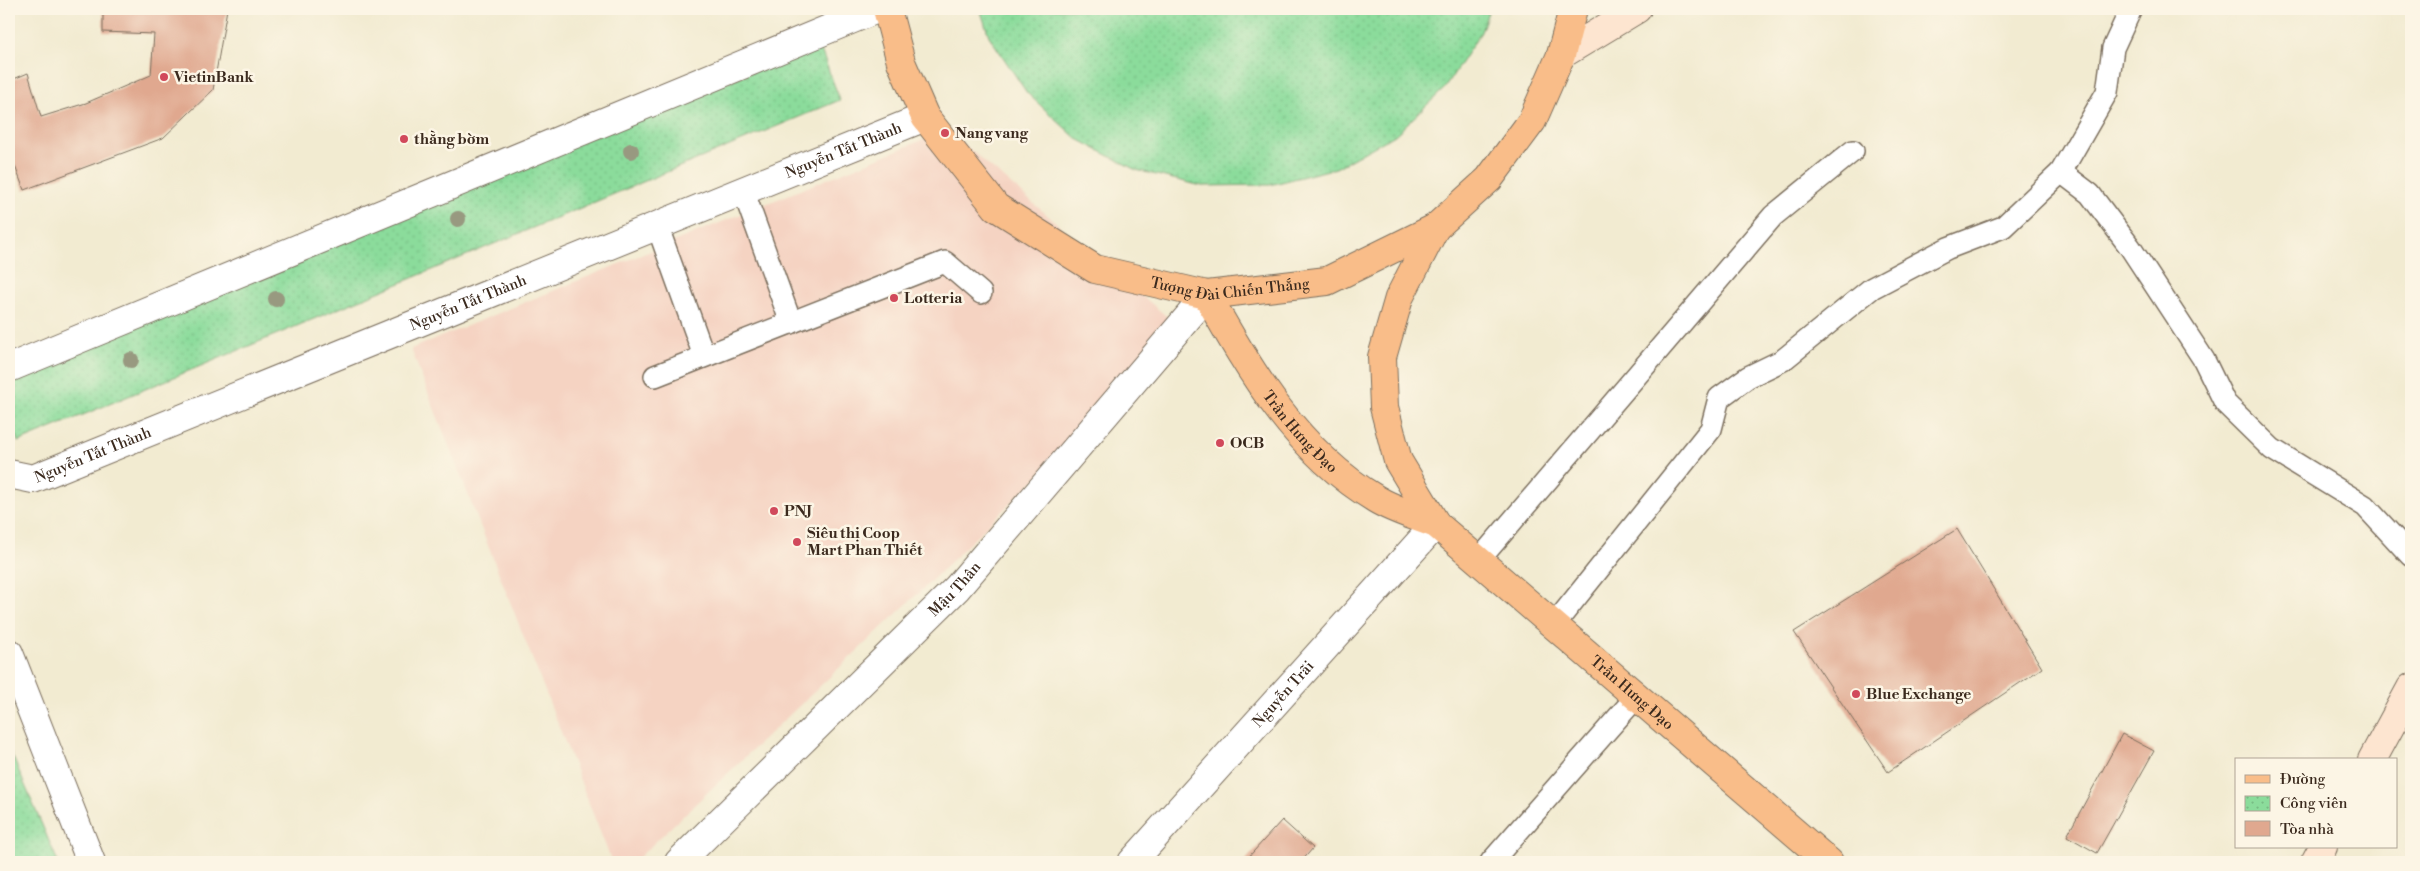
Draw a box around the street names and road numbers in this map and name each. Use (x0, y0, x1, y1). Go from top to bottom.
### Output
street label: Nguyễn Tất Thành (782, 118, 905, 182)
street label: Nguyễn Tất Thành (407, 270, 529, 335)
street label: Tượng Đài Chiến Thắng (1149, 273, 1311, 304)
street label: Trần Hưng Đạo (1259, 387, 1342, 477)
street label: Nguyễn Tất Thành (31, 422, 154, 487)
street label: Mậu Thân (924, 558, 985, 620)
street label: Trần Hưng Đạo (1587, 652, 1678, 734)
street label: Nguyễn Trãi (1248, 657, 1318, 731)

